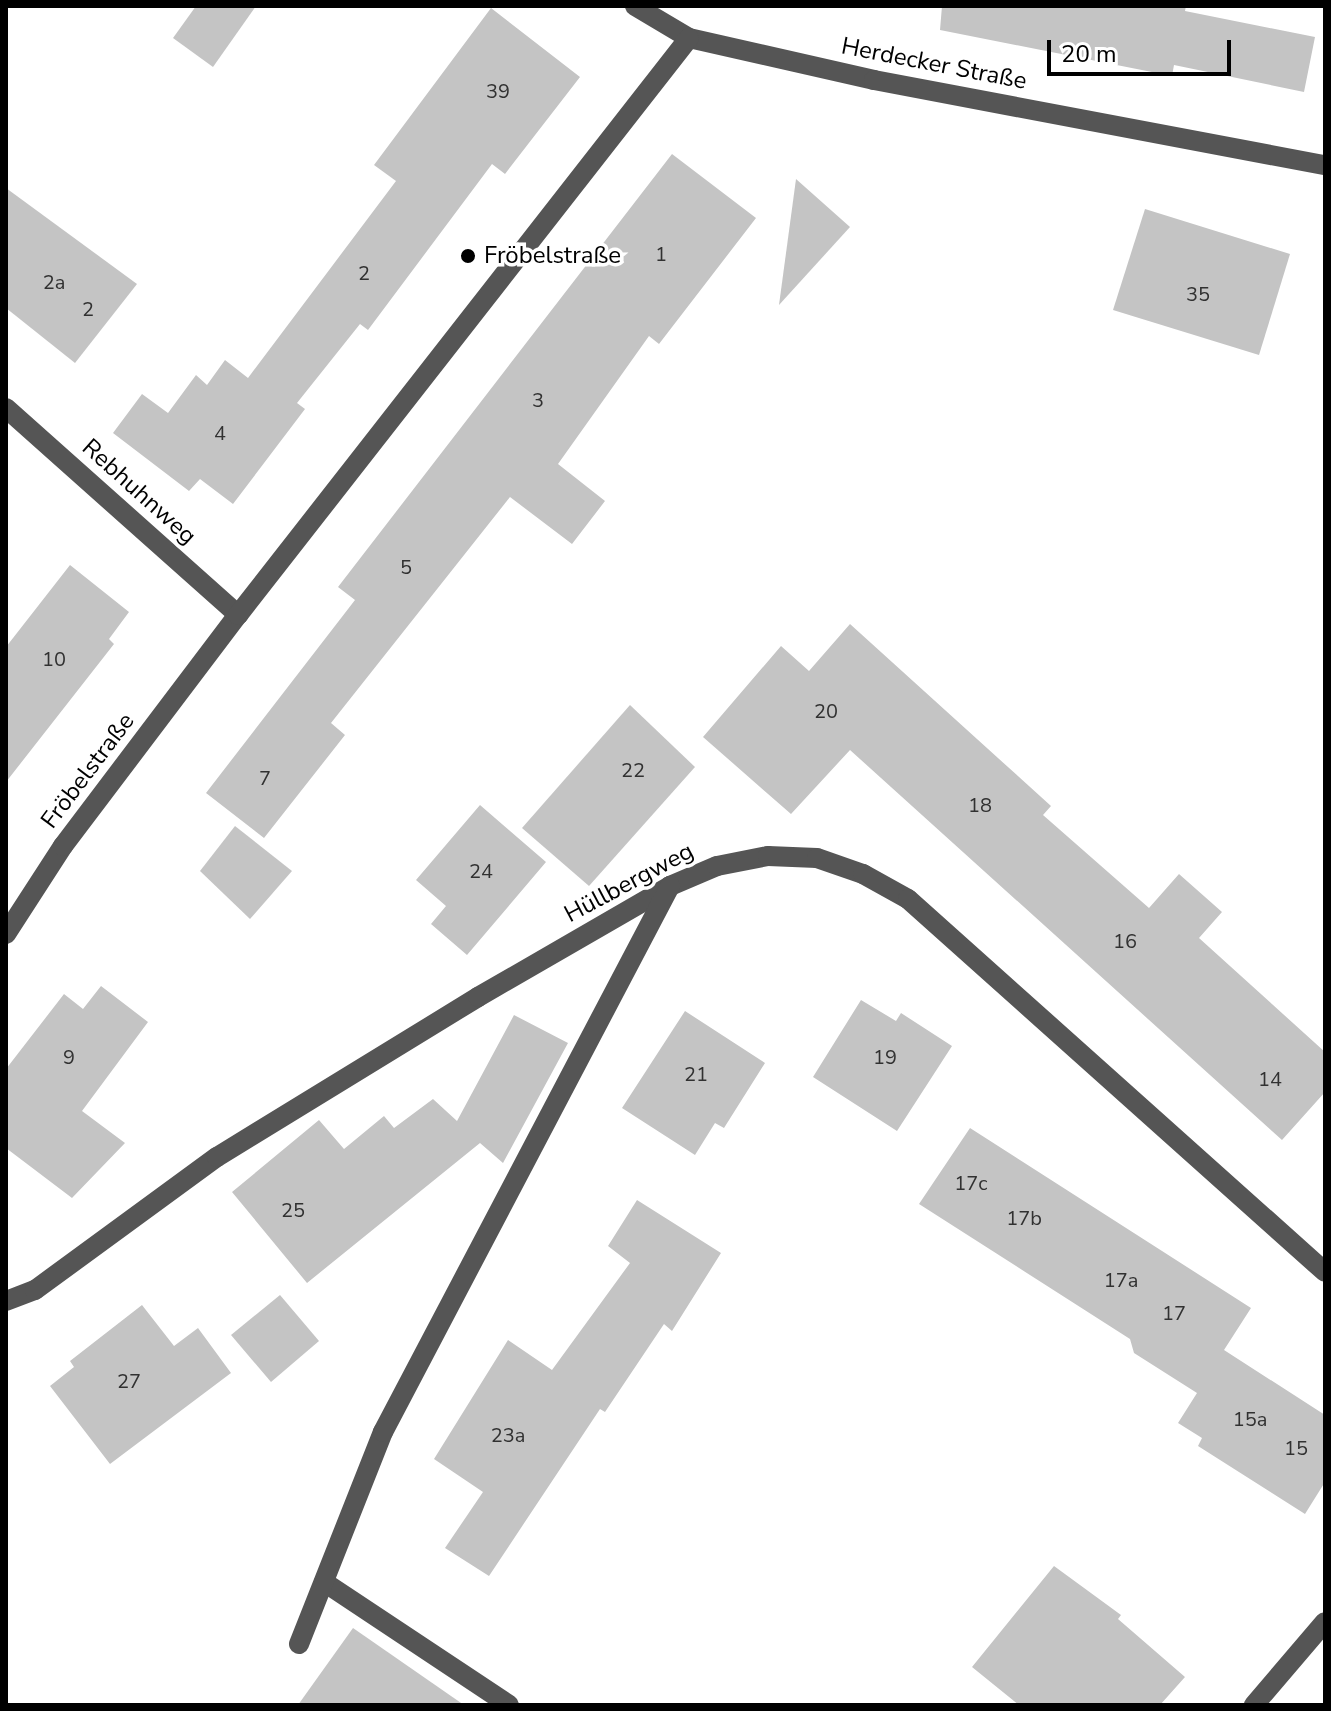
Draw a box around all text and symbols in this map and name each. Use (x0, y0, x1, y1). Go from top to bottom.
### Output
scale bar (1051, 24, 1235, 74)
street label: Herdecker Straße (839, 32, 1029, 96)
text: 20 m (1061, 38, 1117, 70)
house number: 39 (486, 79, 510, 103)
place label: Fröbelstraße (484, 242, 621, 270)
house number: 1 (655, 242, 667, 266)
marker: Fröbelstraße (459, 247, 477, 265)
house number: 2 (358, 261, 370, 285)
house number: 2a (43, 270, 65, 294)
house number: 35 (1186, 282, 1210, 306)
house number: 2 (82, 297, 94, 321)
house number: 3 (532, 388, 544, 412)
house number: 4 (214, 421, 226, 445)
street label: Rebhuhnweg (76, 433, 202, 551)
house number: 5 (400, 555, 412, 579)
house number: 10 (42, 647, 66, 671)
house number: 20 (814, 699, 838, 723)
street label: Fröbelstraße (35, 708, 141, 834)
house number: 22 (621, 758, 645, 782)
house number: 7 (259, 766, 271, 790)
house number: 18 (968, 793, 992, 817)
street label: Hüllbergweg (560, 837, 698, 929)
house number: 24 (469, 859, 493, 883)
house number: 16 (1113, 929, 1137, 953)
house number: 9 (63, 1045, 75, 1069)
house number: 19 (873, 1045, 897, 1069)
house number: 21 (684, 1062, 708, 1086)
house number: 14 (1258, 1067, 1282, 1091)
house number: 17c (954, 1171, 988, 1195)
house number: 25 (281, 1198, 305, 1222)
house number: 17b (1006, 1206, 1042, 1230)
house number: 17a (1104, 1268, 1138, 1292)
house number: 17 (1162, 1301, 1186, 1325)
house number: 27 (117, 1369, 141, 1393)
house number: 15a (1233, 1407, 1267, 1431)
house number: 23a (491, 1423, 525, 1447)
house number: 15 (1284, 1436, 1308, 1460)

